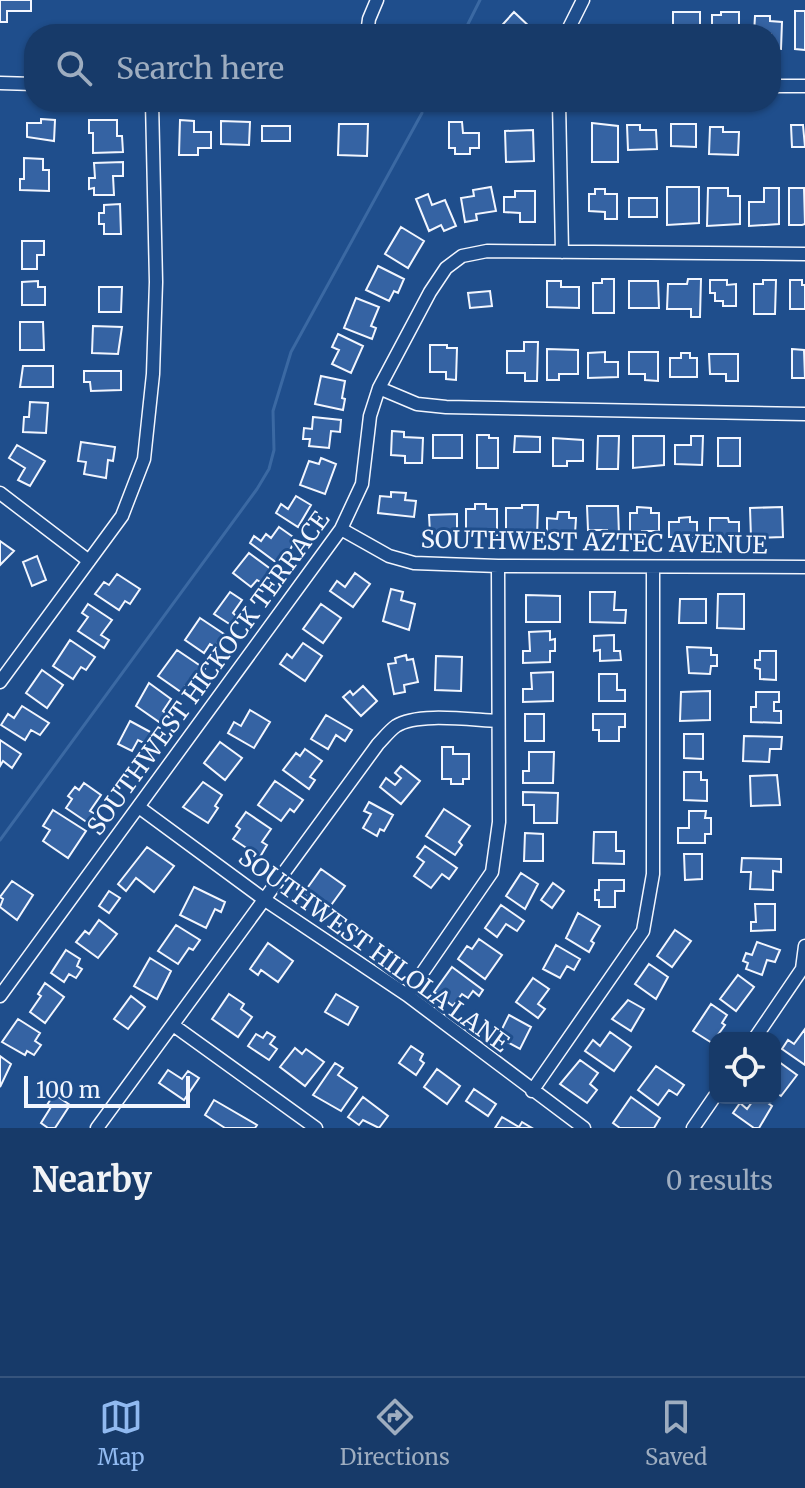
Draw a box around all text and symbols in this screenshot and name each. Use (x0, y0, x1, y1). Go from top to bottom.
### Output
search box (24, 24, 781, 112)
icon: search (52, 46, 96, 90)
text: Search here (116, 49, 284, 87)
street label: SOUTHWEST HICKOCK TERRACE (80, 504, 336, 841)
street label: SOUTHWEST AZTEC AVENUE (420, 523, 768, 561)
street label: SOUTHWEST HILOLA LANE (233, 841, 516, 1059)
map controls (709, 1032, 781, 1104)
button: locate (709, 1032, 781, 1104)
scale bar (24, 1072, 190, 1108)
text: 100 m (36, 1076, 101, 1104)
text: Nearby (32, 1159, 152, 1201)
text: 0 results (666, 1164, 773, 1197)
tab: Map (98, 1395, 145, 1471)
tab: Directions (340, 1395, 450, 1471)
tab: Saved (645, 1395, 707, 1471)

